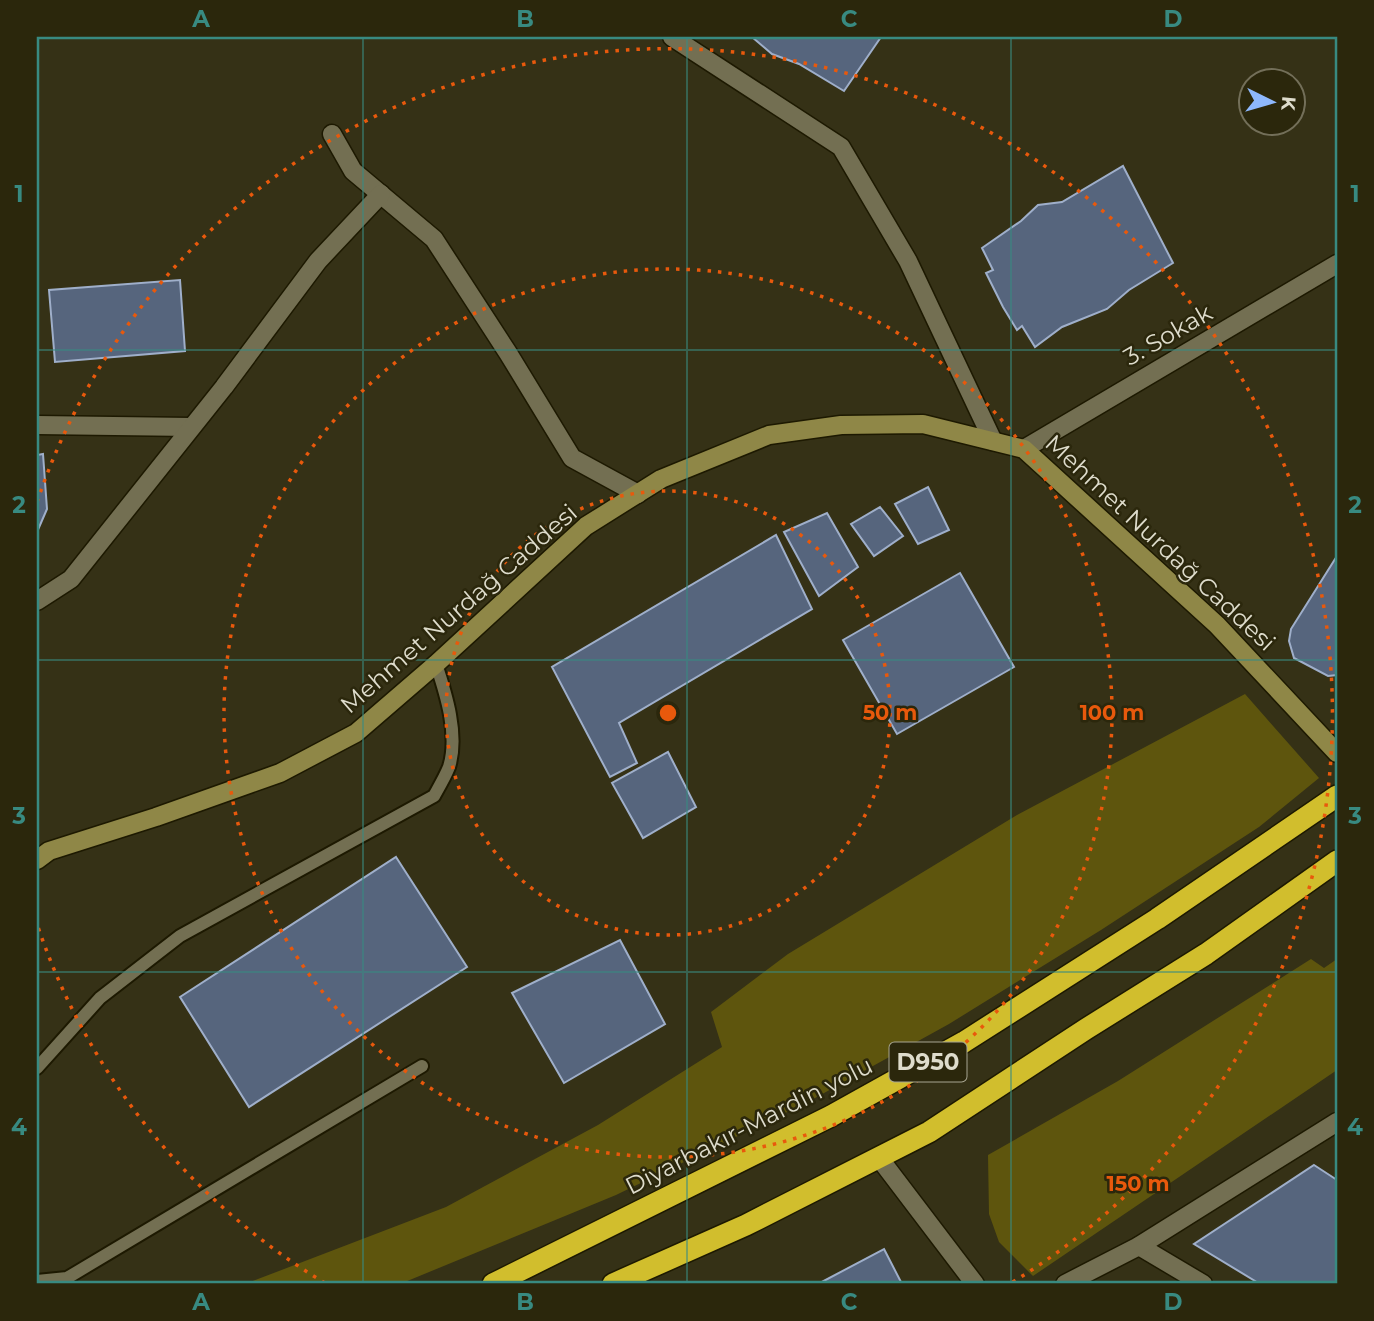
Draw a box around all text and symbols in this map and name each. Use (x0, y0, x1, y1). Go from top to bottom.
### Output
text: A (191, 5, 210, 33)
text: B (516, 5, 534, 33)
text: C (841, 5, 858, 33)
text: D (1164, 5, 1183, 33)
north arrow (1238, 66, 1308, 136)
text: K (1276, 95, 1301, 112)
text: 1 (14, 180, 24, 208)
text: 1 (1350, 180, 1360, 208)
street label: 3. Sokak (1118, 297, 1218, 371)
street label: Mehmet Nurdağ Caddesi (1039, 428, 1281, 657)
text: 2 (12, 491, 26, 519)
text: 2 (1348, 491, 1362, 519)
street label: Mehmet Nurdağ Caddesi (334, 498, 583, 719)
text: 50 m (863, 700, 917, 725)
text: 100 m (1080, 700, 1144, 725)
centre of rings (656, 701, 680, 725)
text: 3 (11, 802, 26, 830)
text: 3 (1347, 802, 1362, 830)
road number: D950 (890, 1042, 967, 1082)
street label: Diyarbakır-Mardin yolu (620, 1050, 877, 1201)
text: 4 (11, 1113, 27, 1141)
text: 4 (1347, 1113, 1363, 1141)
text: 150 m (1107, 1171, 1169, 1196)
text: A (191, 1288, 210, 1316)
text: B (516, 1288, 534, 1316)
text: C (841, 1288, 858, 1316)
text: D (1164, 1288, 1183, 1316)

